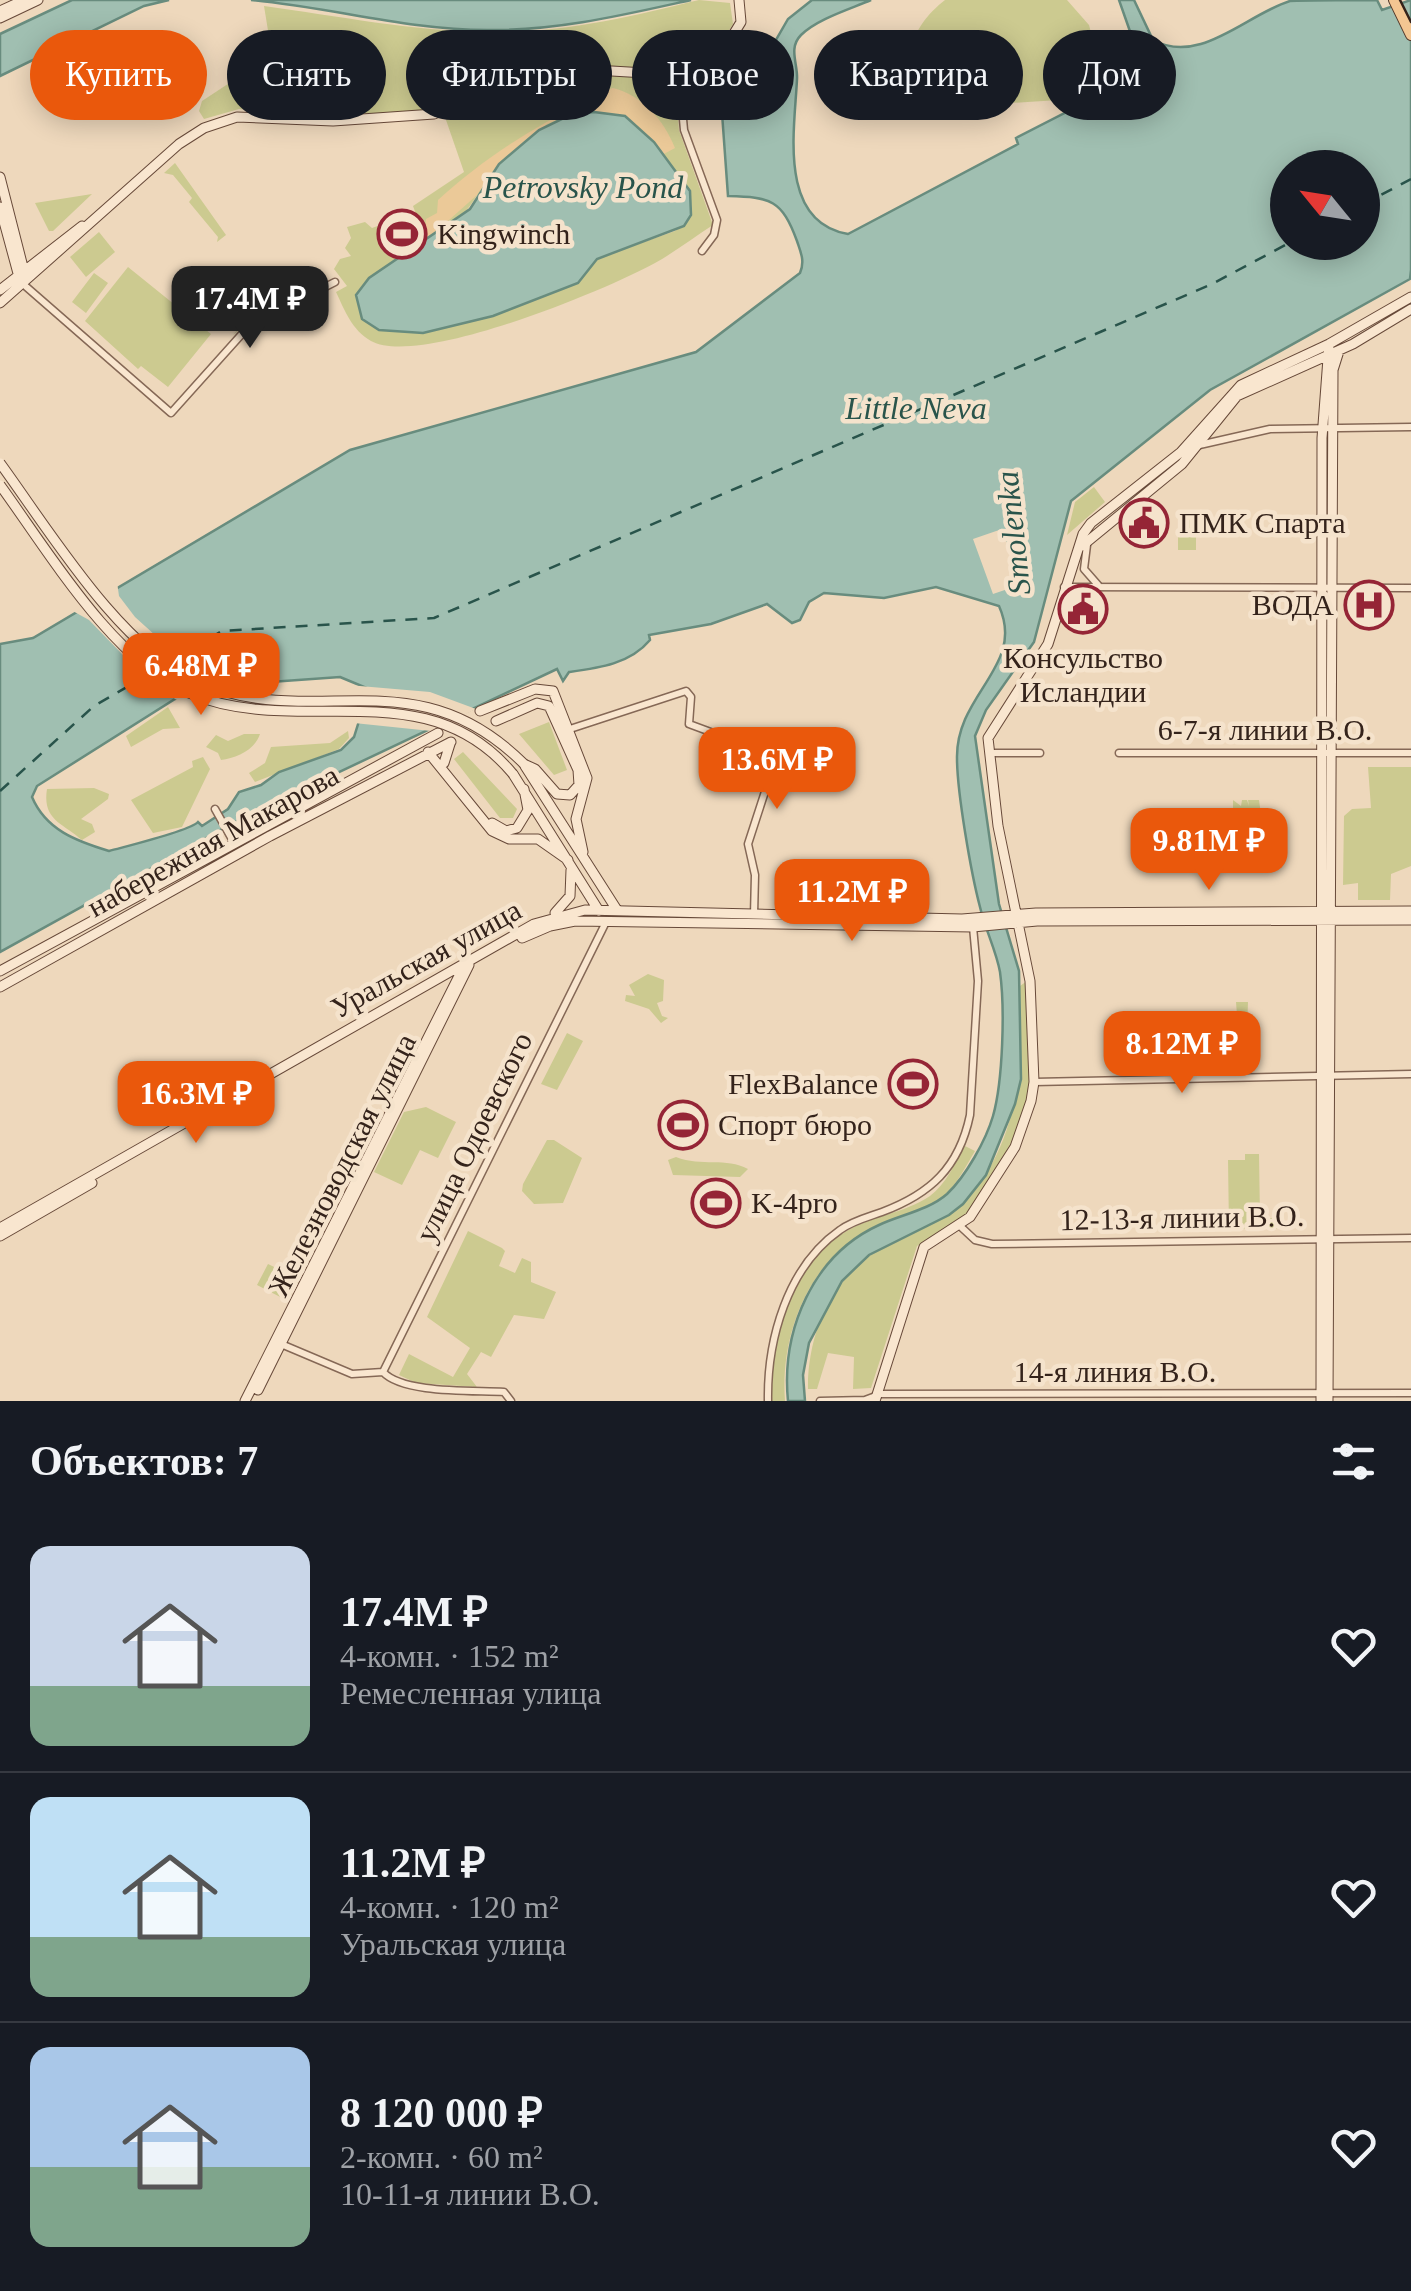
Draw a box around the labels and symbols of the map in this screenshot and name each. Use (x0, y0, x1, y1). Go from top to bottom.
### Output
north arrow (1270, 150, 1380, 260)
water label: Petrovsky Pond (482, 169, 684, 205)
sports icon: Kingwinch (376, 208, 428, 260)
place label: Kingwinch (437, 217, 570, 250)
pin: 17.4M ₽ (158, 266, 342, 351)
water label: Little Neva (844, 390, 987, 426)
water label: Smolenka (989, 469, 1037, 597)
public building icon: ПМК Спарта (1118, 497, 1170, 549)
place label: ПМК Спарта (1179, 506, 1346, 539)
hospital icon: ВОДА (1343, 579, 1395, 631)
public building icon: Консульство Исландии (1057, 583, 1109, 635)
place label: ВОДА (1252, 588, 1334, 621)
pin: 6.48M ₽ (109, 633, 293, 718)
place label: Консульство Исландии (1003, 641, 1163, 708)
street label: 6-7-я линии В.О. (1158, 713, 1372, 746)
pin: 13.6M ₽ (685, 727, 869, 812)
street label: набережная Макарова (82, 758, 344, 923)
pin: 9.81M ₽ (1117, 808, 1301, 893)
pin: 11.2M ₽ (760, 859, 944, 944)
street label: Уральская улица (325, 893, 526, 1024)
pin: 8.12M ₽ (1090, 1011, 1274, 1096)
street label: улица Одоевского (409, 1027, 539, 1247)
street label: Железноводская улица (261, 1028, 422, 1301)
sports icon: FlexBalance (887, 1058, 939, 1110)
pin: 16.3M ₽ (104, 1061, 288, 1146)
place label: FlexBalance (728, 1067, 878, 1100)
sports icon: Спорт бюро (657, 1099, 709, 1151)
place label: Спорт бюро (718, 1108, 872, 1141)
sports icon: K-4pro (690, 1177, 742, 1229)
place label: K-4pro (751, 1186, 838, 1219)
street label: 12-13-я линии В.О. (1059, 1199, 1305, 1236)
street label: 14-я линия В.О. (1014, 1355, 1216, 1388)

